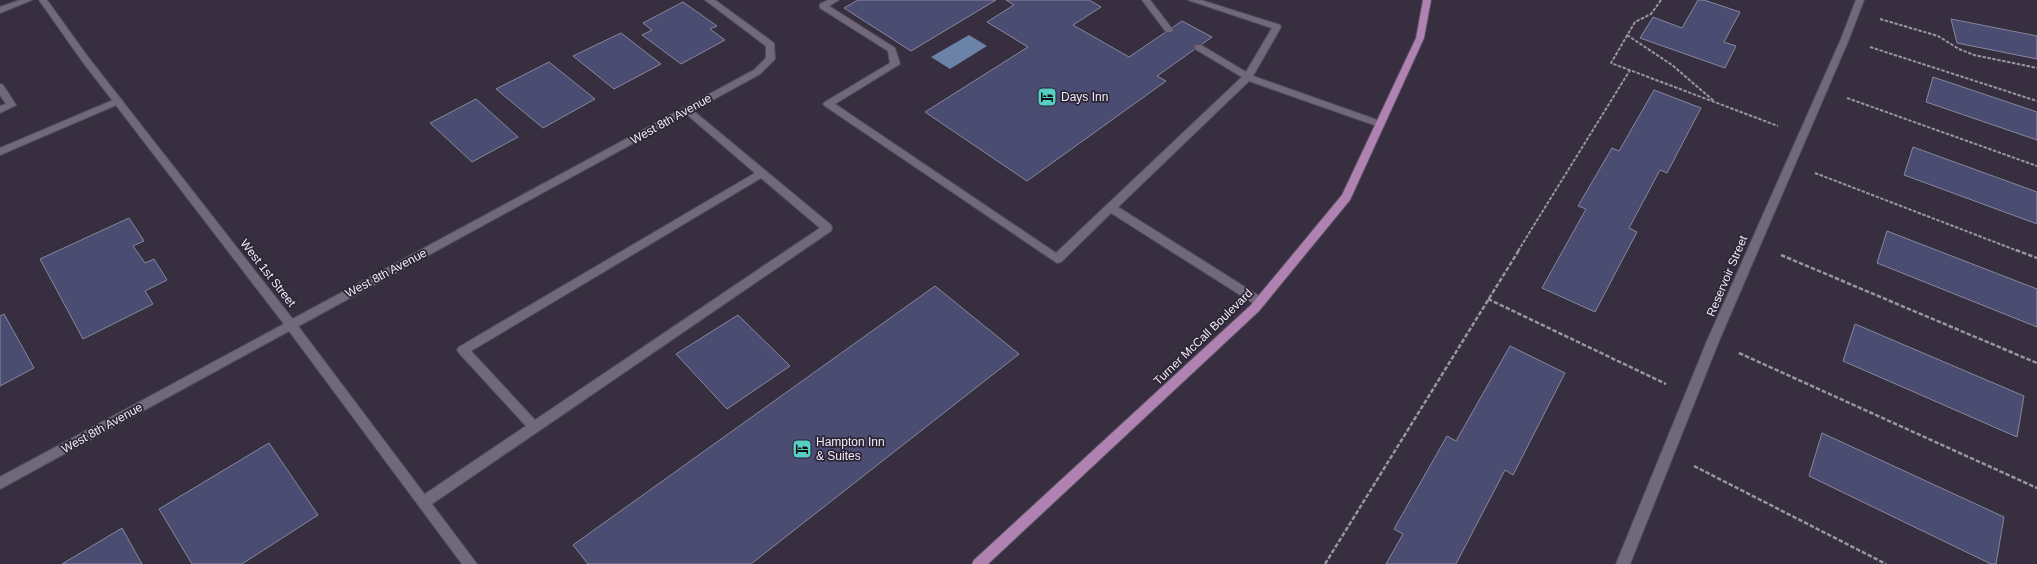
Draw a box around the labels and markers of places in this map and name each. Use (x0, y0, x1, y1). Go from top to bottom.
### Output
hotel icon: Days Inn (1036, 86, 1058, 108)
place label: Days Inn (1061, 90, 1108, 104)
place label: Hampton Inn & Suites (816, 435, 885, 463)
hotel icon: Hampton Inn & Suites (791, 438, 813, 460)

